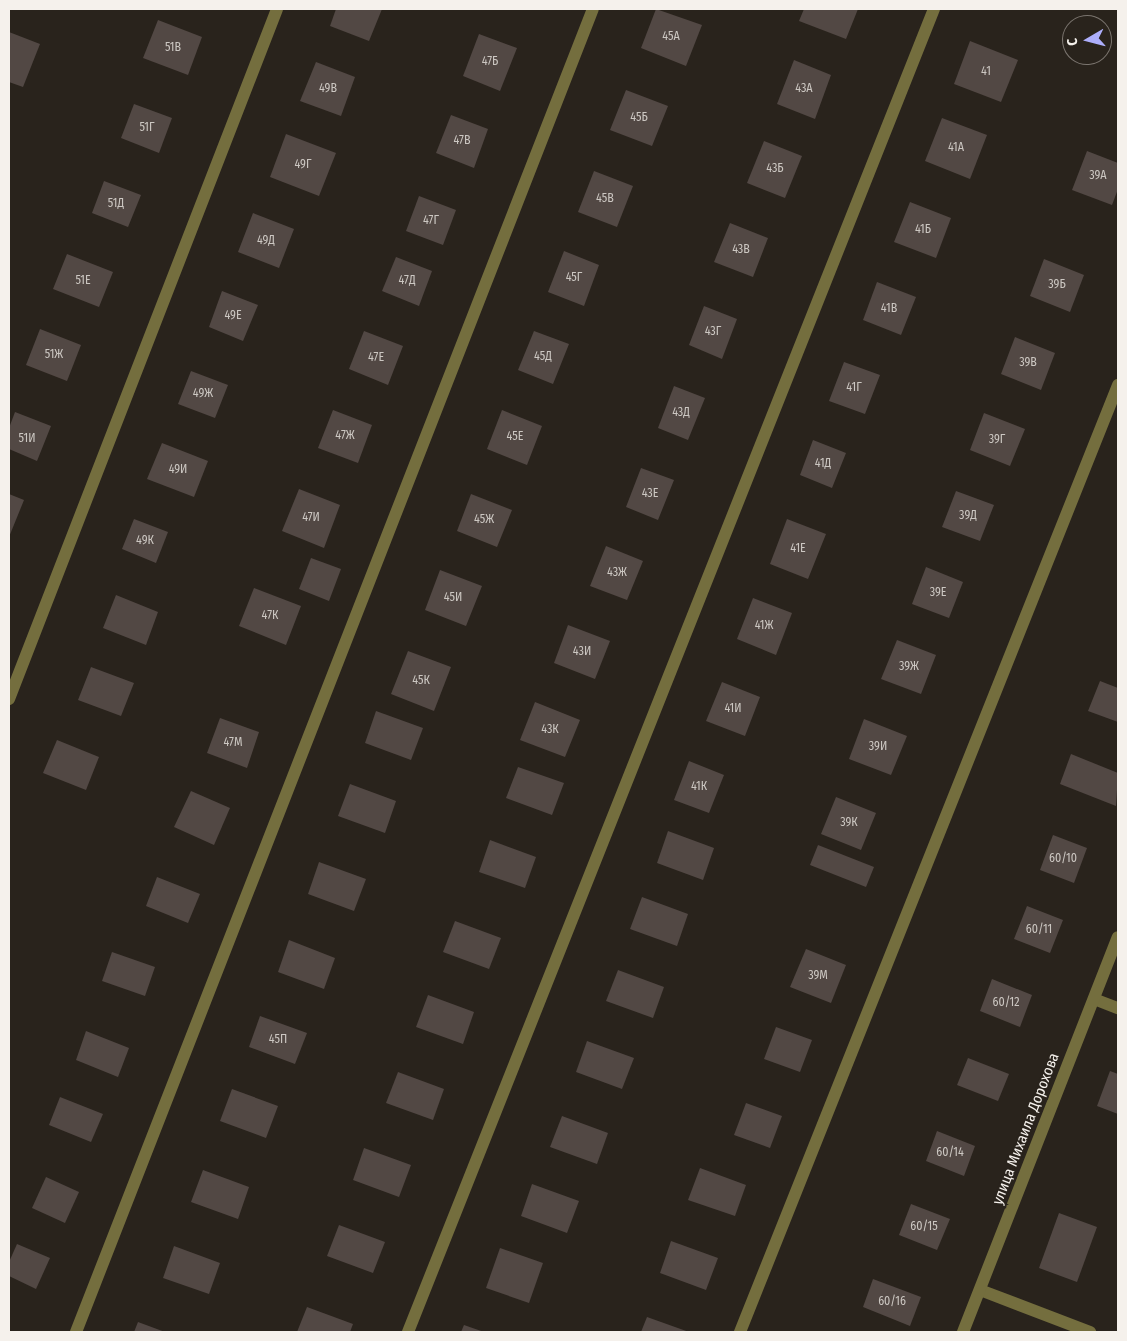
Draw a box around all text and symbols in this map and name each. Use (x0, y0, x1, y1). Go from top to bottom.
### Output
north arrow (1062, 15, 1112, 65)
house number: 45А (662, 30, 680, 44)
text: С (1064, 37, 1082, 47)
house number: 51В (165, 41, 181, 55)
house number: 47Б (482, 55, 498, 69)
house number: 41 (981, 65, 991, 79)
house number: 49В (319, 82, 337, 96)
house number: 43А (795, 82, 813, 96)
house number: 45Б (630, 111, 648, 125)
house number: 51Г (139, 121, 155, 135)
house number: 47В (453, 134, 471, 148)
house number: 41А (948, 141, 964, 155)
house number: 49Г (295, 158, 311, 172)
house number: 43Б (766, 162, 784, 176)
house number: 39А (1089, 169, 1107, 183)
house number: 45В (596, 192, 614, 206)
house number: 51Д (108, 197, 124, 211)
house number: 47Г (423, 214, 439, 228)
house number: 41Б (915, 223, 931, 237)
house number: 49Д (257, 234, 275, 248)
house number: 43В (732, 243, 750, 257)
house number: 45Г (566, 271, 582, 285)
house number: 51Е (75, 274, 91, 288)
house number: 47Д (398, 274, 416, 288)
house number: 39Б (1048, 278, 1066, 292)
house number: 41В (881, 302, 897, 316)
house number: 49Е (224, 309, 242, 323)
house number: 43Г (705, 325, 721, 339)
house number: 51Ж (45, 348, 63, 362)
house number: 45Д (534, 350, 552, 364)
house number: 47Е (368, 351, 384, 365)
house number: 39В (1019, 356, 1037, 370)
house number: 41Г (846, 381, 862, 395)
house number: 49Ж (193, 387, 213, 401)
house number: 43Д (672, 406, 690, 420)
house number: 47Ж (335, 429, 355, 443)
house number: 45Е (507, 430, 523, 444)
house number: 51И (19, 432, 35, 446)
house number: 39Г (989, 433, 1005, 447)
house number: 41Д (815, 457, 831, 471)
house number: 49И (169, 463, 187, 477)
house number: 43Е (642, 487, 658, 501)
house number: 39Д (959, 509, 977, 523)
house number: 47И (302, 511, 320, 525)
house number: 45Ж (474, 513, 494, 527)
house number: 49К (136, 534, 154, 548)
house number: 41Е (790, 542, 806, 556)
house number: 43Ж (607, 566, 627, 580)
house number: 39Е (930, 586, 946, 600)
house number: 45И (444, 591, 462, 605)
house number: 47К (262, 609, 278, 623)
house number: 41Ж (755, 619, 773, 633)
house number: 43И (573, 645, 591, 659)
house number: 39Ж (899, 660, 919, 674)
house number: 45К (412, 674, 430, 688)
house number: 41И (724, 702, 742, 716)
house number: 43К (541, 723, 559, 737)
house number: 47М (224, 736, 242, 750)
house number: 39И (869, 740, 887, 754)
house number: 41К (691, 780, 707, 794)
house number: 39К (840, 816, 858, 830)
house number: 60/10 (1049, 852, 1077, 866)
house number: 60/11 (1026, 923, 1052, 937)
house number: 39М (808, 969, 828, 983)
house number: 60/12 (992, 996, 1020, 1010)
house number: 45П (269, 1033, 287, 1047)
street label: улица Михаила Дорохова (989, 1051, 1063, 1207)
house number: 60/14 (936, 1146, 964, 1160)
house number: 60/15 (910, 1220, 938, 1234)
house number: 60/16 (878, 1295, 906, 1309)

